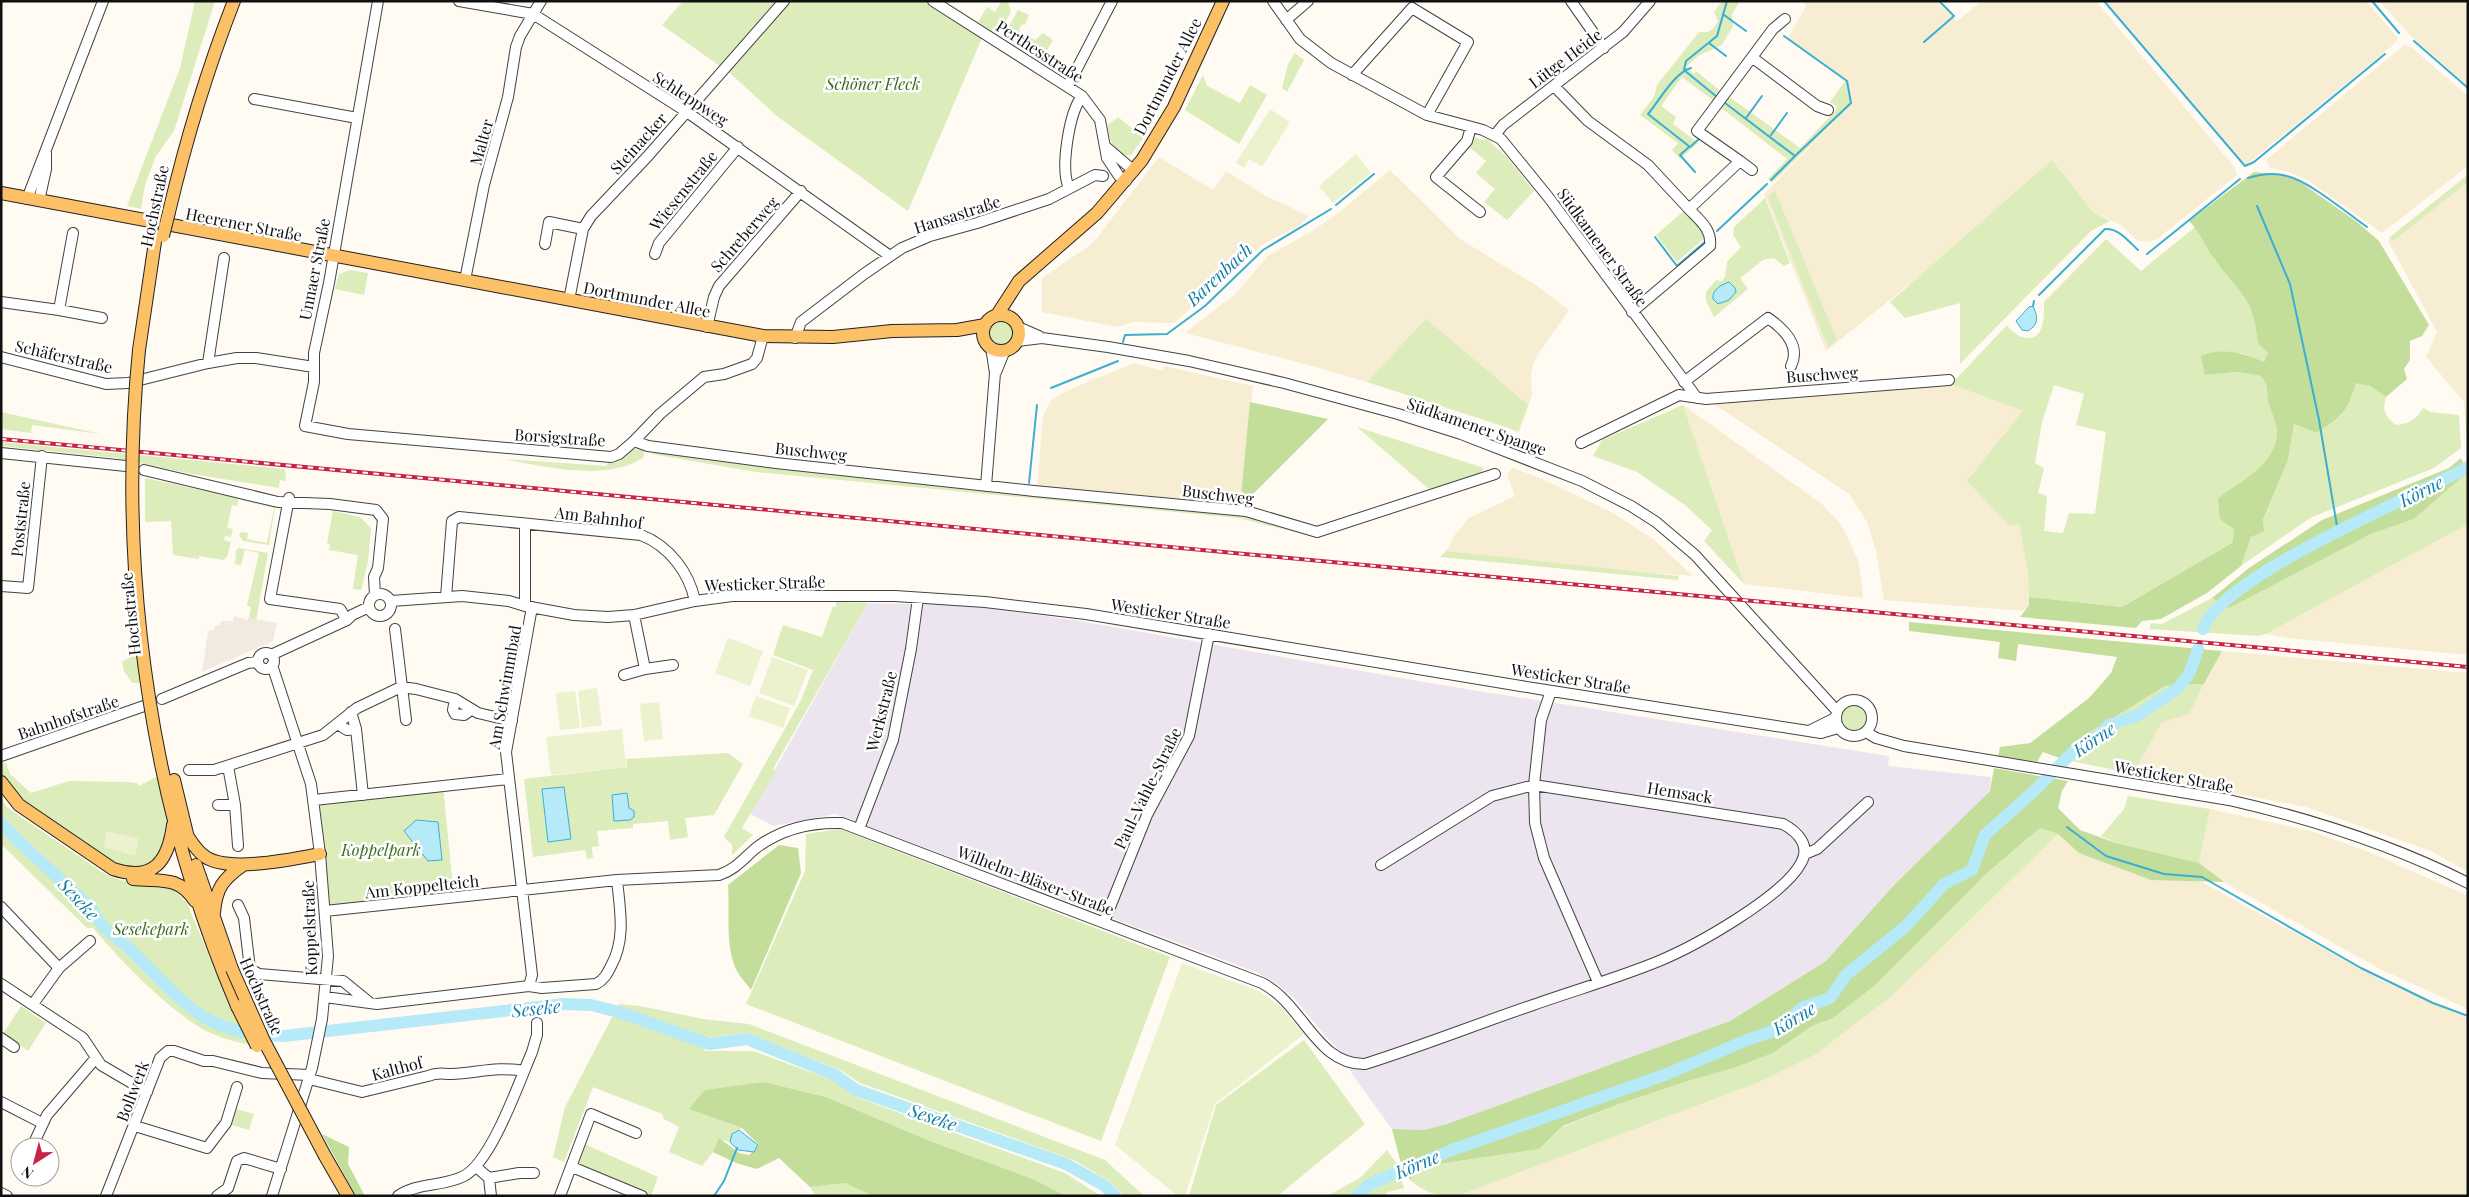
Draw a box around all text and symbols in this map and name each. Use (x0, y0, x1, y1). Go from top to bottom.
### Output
street label: Dortmunder Allee (1128, 14, 1206, 138)
street label: Perthesstraße (992, 15, 1088, 87)
street label: Lütge Heide (1524, 24, 1606, 92)
street label: Schleppweg (649, 66, 733, 130)
park label: Schöner Fleck (825, 73, 920, 94)
street label: Steinacker (605, 108, 671, 178)
street label: Malter (464, 116, 498, 168)
street label: Wiesenstraße (644, 146, 722, 235)
street label: Hochstraße (135, 163, 173, 249)
street label: Südkamener Straße (1553, 184, 1653, 310)
street label: Hansastraße (911, 190, 1003, 238)
street label: Schreberweg (705, 191, 783, 276)
street label: Heerener Straße (184, 202, 304, 246)
street label: Unnaer Straße (294, 216, 334, 322)
water label: Barenbach (1180, 237, 1257, 311)
street label: Dortmunder Allee (582, 276, 712, 322)
street label: Schäferstraße (13, 335, 115, 377)
street label: Buschweg (1785, 361, 1859, 387)
street label: Südkamener Spange (1404, 392, 1550, 460)
street label: Borsigstraße (514, 423, 606, 451)
street label: Buschweg (774, 437, 849, 465)
water label: Körne (2394, 470, 2447, 513)
street label: Buschweg (1181, 479, 1256, 509)
street label: Poststraße (6, 480, 34, 558)
street label: Am Bahnhof (553, 501, 646, 533)
street label: Westicker Straße (703, 570, 826, 596)
street label: Hochstraße (115, 572, 145, 656)
street label: Westicker Straße (1109, 593, 1232, 633)
street label: Am Schwimmbad (483, 623, 525, 752)
street label: Westicker Straße (1509, 658, 1632, 698)
street label: Werkstraße (861, 668, 901, 754)
street label: Bahnhofstraße (15, 690, 121, 744)
water label: Körne (2067, 716, 2120, 762)
street label: Paul-Vahle-Straße (1108, 724, 1186, 852)
street label: Westicker Straße (2112, 755, 2235, 797)
street label: Hemsack (1646, 776, 1714, 808)
park label: Koppelpark (340, 839, 421, 860)
street label: Wilhelm-Bläser-Straße (954, 840, 1118, 920)
street label: Am Koppelteich (363, 870, 481, 903)
water label: Seseke (53, 872, 105, 925)
street label: Koppelstraße (297, 880, 321, 976)
park label: Sesekepark (112, 918, 189, 939)
street label: Hochstraße (236, 954, 288, 1038)
water label: Seseke (509, 993, 562, 1023)
water label: Körne (1767, 996, 1820, 1041)
street label: Kalthof (369, 1051, 427, 1085)
street label: Bollwerk (111, 1057, 153, 1124)
water label: Seseke (905, 1097, 960, 1136)
north arrow (10, 1137, 60, 1187)
water label: Körne (1390, 1144, 1443, 1185)
text: N (17, 1162, 37, 1184)

